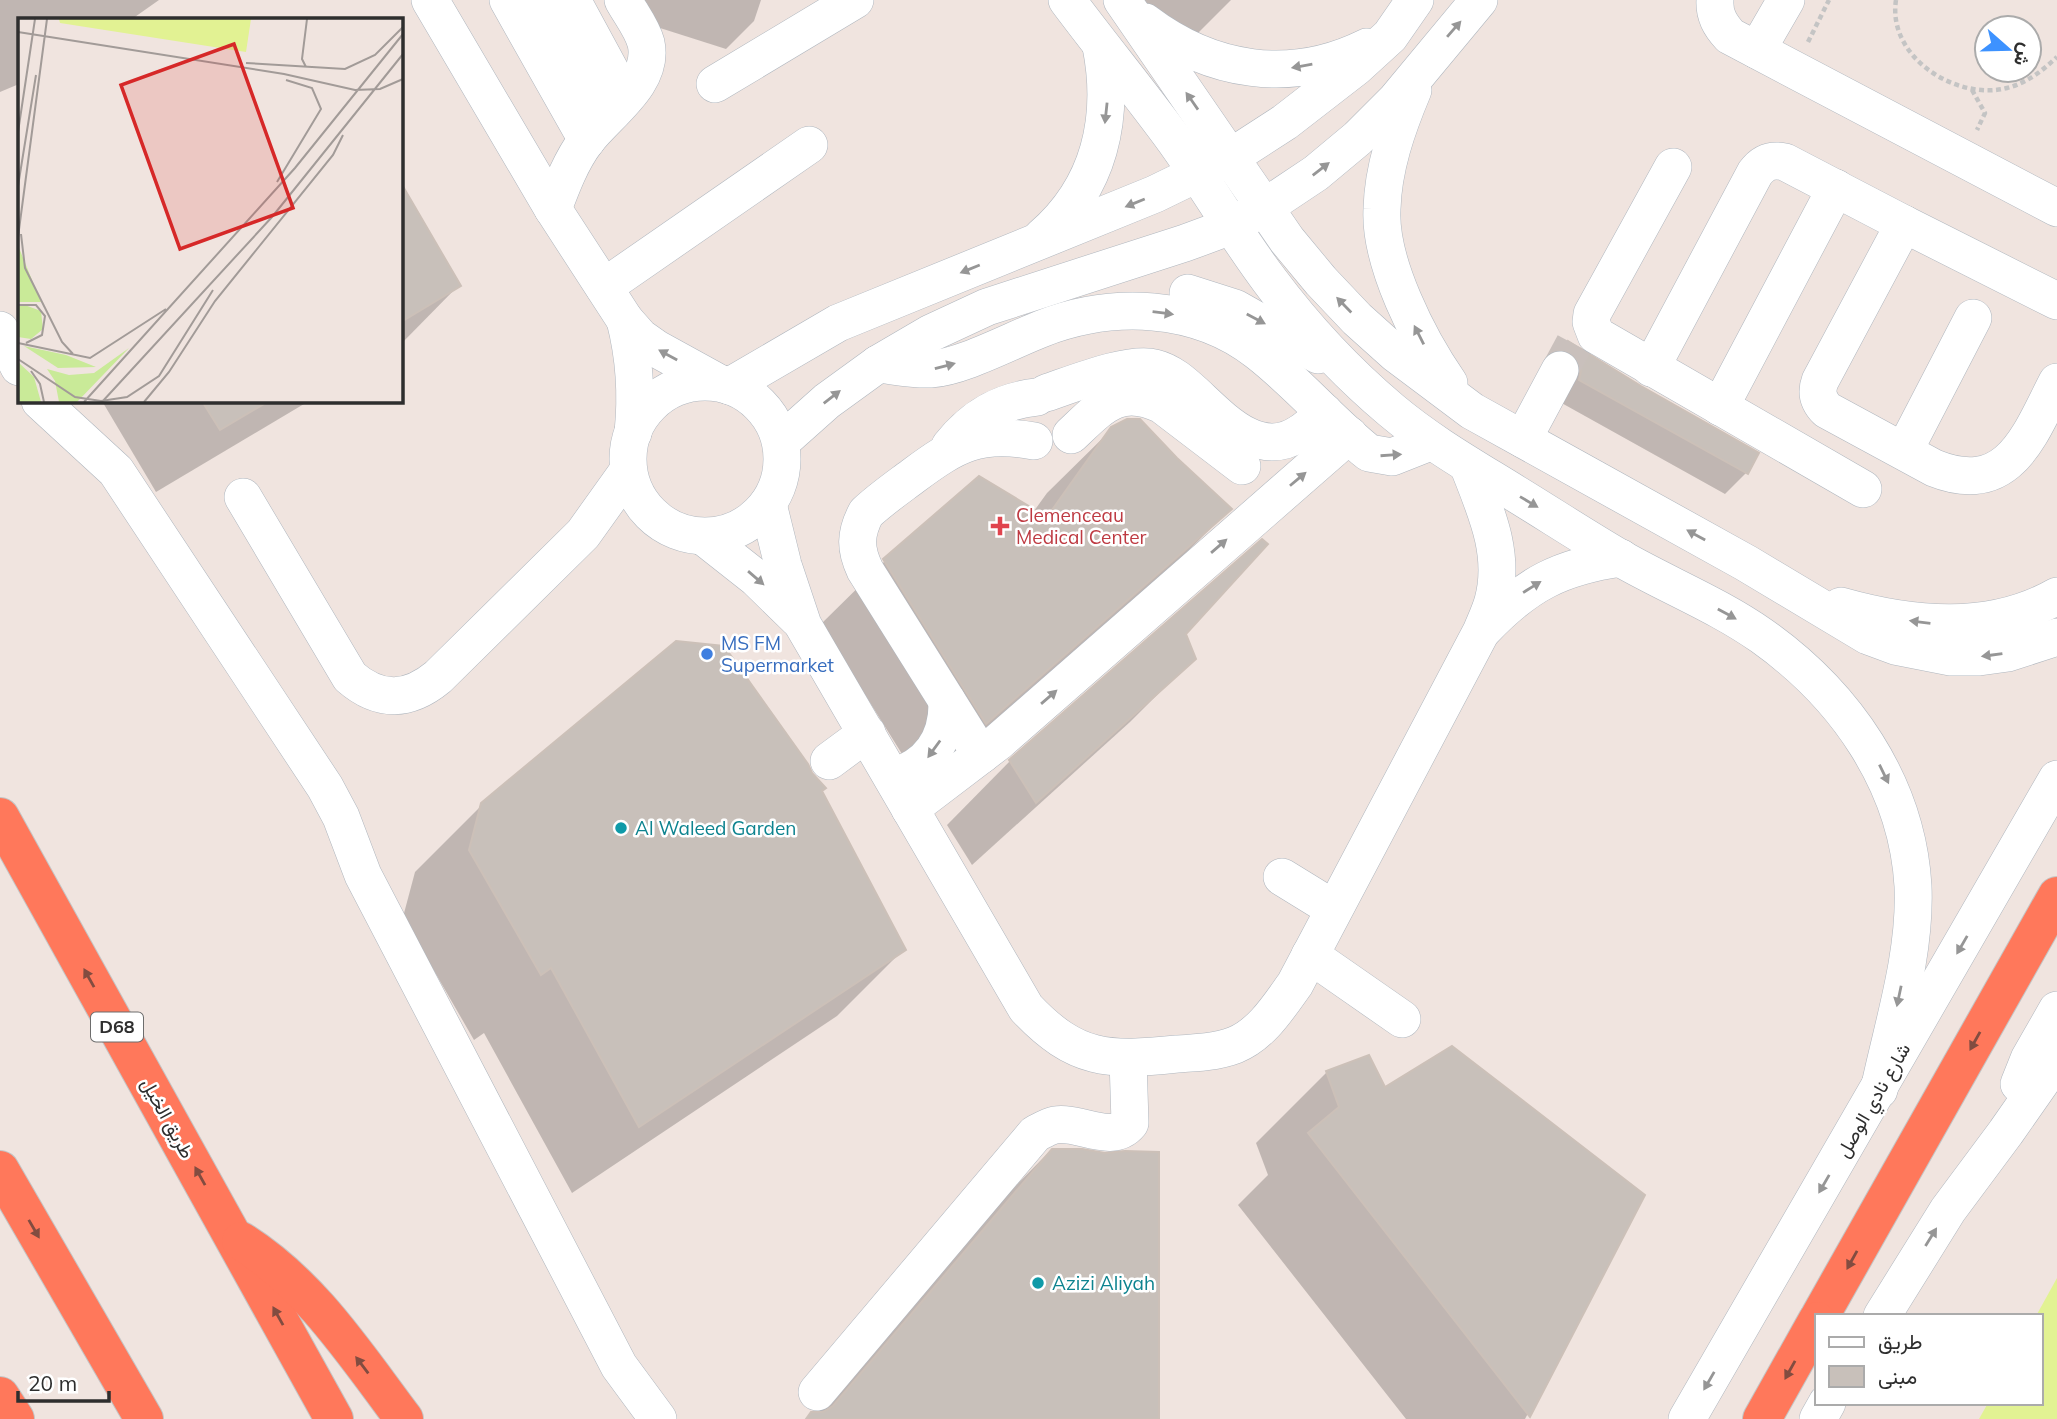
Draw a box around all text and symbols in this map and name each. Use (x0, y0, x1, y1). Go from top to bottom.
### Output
north arrow (1973, 14, 2043, 84)
inset map (18, 18, 402, 402)
one-way arrow (1446, 20, 1461, 37)
text: ش (2009, 40, 2039, 70)
one-way arrow (1291, 61, 1313, 72)
one-way arrow (1185, 92, 1199, 110)
one-way arrow (1101, 102, 1112, 124)
one-way arrow (1312, 162, 1330, 176)
one-way arrow (1125, 197, 1146, 208)
one-way arrow (959, 264, 980, 275)
one-way arrow (1336, 297, 1352, 314)
one-way arrow (1152, 308, 1174, 319)
one-way arrow (1246, 313, 1266, 324)
one-way arrow (1414, 325, 1425, 345)
one-way arrow (657, 350, 677, 362)
one-way arrow (934, 360, 956, 371)
one-way arrow (823, 390, 841, 405)
one-way arrow (1380, 449, 1402, 460)
one-way arrow (1289, 471, 1307, 487)
one-way arrow (1519, 496, 1539, 509)
place label: Clemenceau Medical Center (1016, 503, 1146, 549)
marker: Clemenceau Medical Center (990, 516, 1010, 536)
one-way arrow (1687, 529, 1706, 541)
one-way arrow (1211, 539, 1228, 554)
one-way arrow (747, 570, 764, 585)
one-way arrow (1523, 581, 1542, 594)
one-way arrow (1717, 608, 1736, 620)
one-way arrow (1909, 616, 1931, 627)
place label: MS FM Supermarket (721, 631, 834, 677)
marker: MS FM Supermarket (699, 646, 715, 662)
one-way arrow (1980, 650, 2002, 661)
one-way arrow (1040, 689, 1058, 705)
one-way arrow (927, 740, 941, 758)
one-way arrow (1878, 764, 1889, 784)
place label: Al Waleed Garden (635, 816, 796, 840)
marker: Al Waleed Garden (613, 820, 629, 836)
one-way arrow (1956, 935, 1968, 954)
one-way arrow (83, 968, 95, 987)
one-way arrow (1894, 985, 1905, 1007)
road number: D68 (91, 1012, 143, 1042)
one-way arrow (1969, 1031, 1981, 1050)
street label: شارع نادي الوصل (1831, 1039, 1919, 1163)
street label: طريق الخيل (136, 1074, 200, 1162)
one-way arrow (194, 1167, 206, 1186)
one-way arrow (1818, 1175, 1830, 1194)
one-way arrow (28, 1220, 40, 1239)
one-way arrow (1924, 1227, 1937, 1247)
one-way arrow (1846, 1251, 1858, 1270)
place label: Azizi Aliyah (1052, 1271, 1155, 1295)
marker: Azizi Aliyah (1030, 1275, 1046, 1291)
one-way arrow (272, 1307, 284, 1326)
legend (1815, 1314, 2043, 1405)
text: طريق (1878, 1328, 1923, 1355)
one-way arrow (355, 1356, 370, 1374)
scale bar (18, 1360, 108, 1404)
one-way arrow (1784, 1360, 1796, 1380)
text: مبنى (1878, 1363, 1917, 1389)
text: 20 m (28, 1370, 77, 1396)
one-way arrow (1703, 1371, 1716, 1390)

